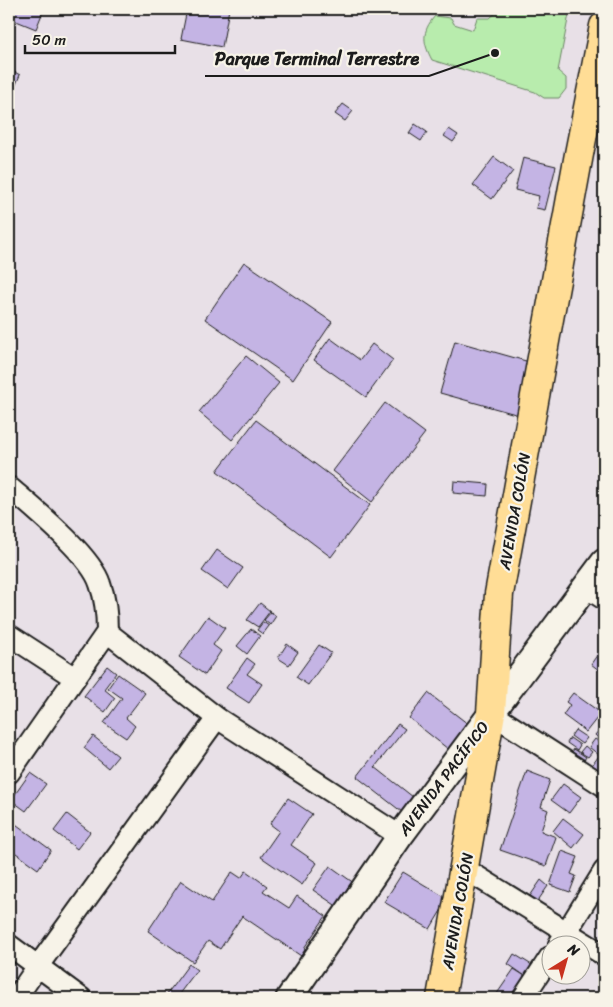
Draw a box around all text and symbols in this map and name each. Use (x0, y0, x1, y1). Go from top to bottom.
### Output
scale bar (25, 22, 175, 54)
text: 50 m (32, 27, 67, 53)
callout: Parque Terminal Terrestre (205, 43, 429, 76)
text: Parque Terminal Terrestre (215, 43, 420, 75)
street label: AVENIDA COLÓN (490, 450, 539, 573)
street label: AVENIDA PACÍFICO (390, 714, 497, 843)
street label: AVENIDA COLÓN (433, 850, 482, 973)
north arrow (540, 934, 590, 984)
text: N (561, 937, 585, 963)

